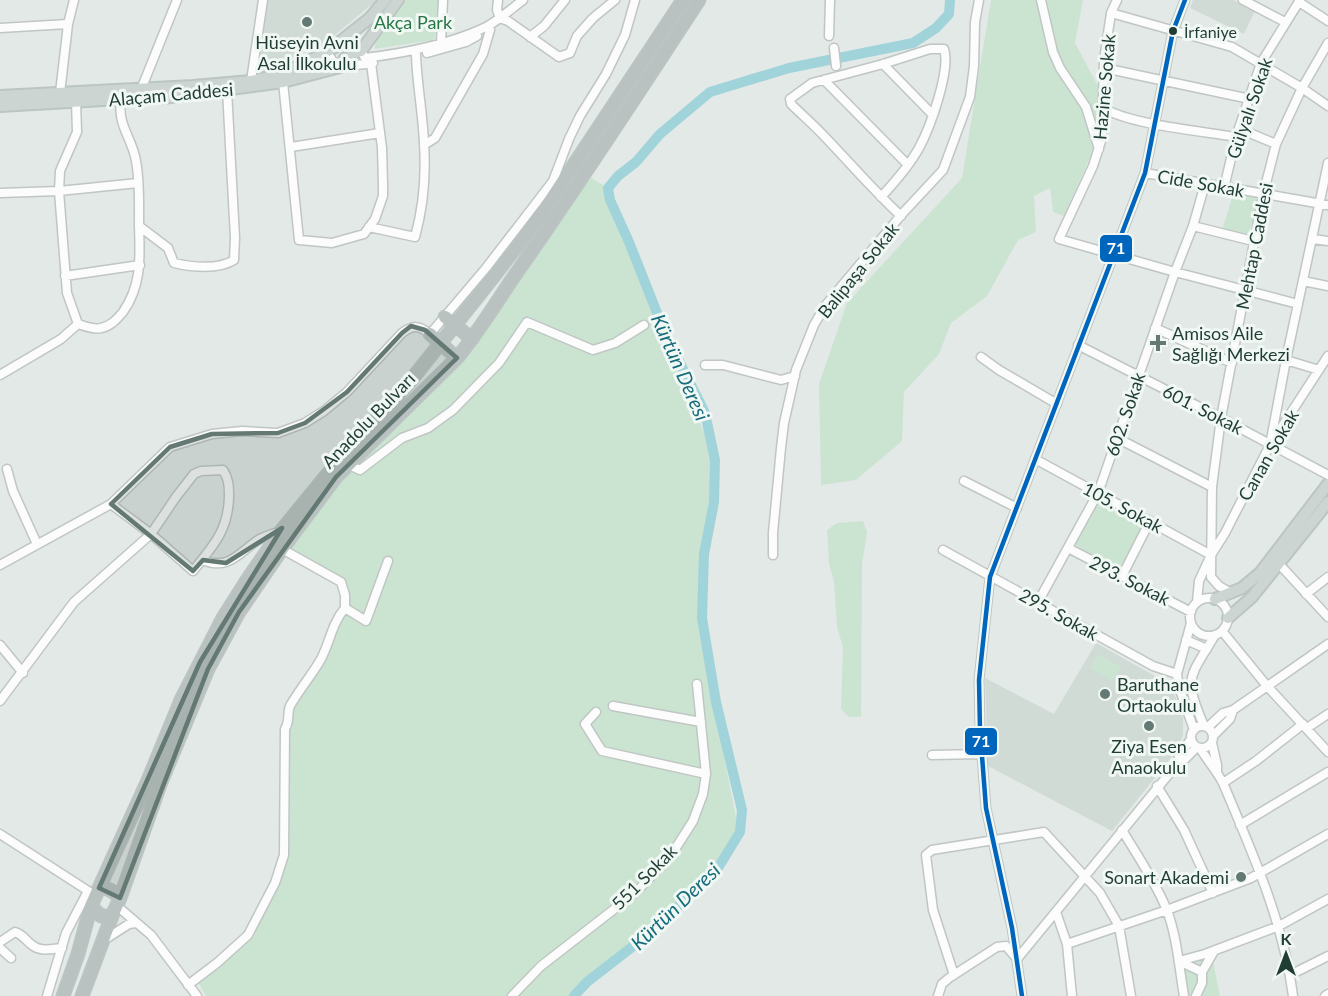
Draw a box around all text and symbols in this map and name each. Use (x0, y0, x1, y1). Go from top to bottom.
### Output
park label: Akça Park (374, 11, 453, 33)
marker: Hüseyin Avni Asal İlkokulu (300, 15, 314, 29)
place label: İrfaniye (1184, 22, 1237, 41)
marker: İrfaniye (1167, 25, 1179, 37)
place label: Hüseyin Avni Asal İlkokulu (255, 31, 359, 74)
street label: Hazine Sokak (1088, 32, 1120, 141)
street label: Gülyalı Sokak (1221, 54, 1277, 162)
street label: Alaçam Caddesi (108, 78, 234, 110)
street label: Cide Sokak (1156, 165, 1247, 202)
street label: Mehtap Caddesi (1231, 181, 1277, 311)
street label: Balipaşa Sokak (813, 217, 904, 322)
line badge: 71 (1099, 234, 1133, 263)
text: 71 (1107, 238, 1125, 257)
water label: Kürtün Deresi (647, 310, 715, 425)
place label: Amisos Aile Sağlığı Merkezi (1172, 322, 1290, 365)
marker: Amisos Aile Sağlığı Merkezi (1149, 334, 1167, 352)
street label: Anadolu Bulvarı (317, 367, 419, 473)
street label: 602. Sokak (1100, 368, 1150, 459)
street label: 601. Sokak (1159, 379, 1248, 439)
street label: Canan Sokak (1233, 405, 1303, 505)
street label: 105. Sokak (1079, 477, 1167, 538)
street label: 293. Sokak (1086, 550, 1175, 610)
street label: 295. Sokak (1015, 583, 1103, 645)
place label: Baruthane Ortaokulu (1117, 673, 1199, 716)
marker: Baruthane Ortaokulu (1098, 687, 1112, 701)
marker: Ziya Esen Anaokulu (1142, 719, 1156, 733)
line badge: 71 (964, 727, 998, 756)
text: 71 (972, 731, 990, 750)
place label: Ziya Esen Anaokulu (1111, 735, 1187, 778)
street label: 551 Sokak (607, 839, 682, 914)
water label: Kürtün Deresi (625, 857, 725, 954)
place label: Sonart Akademi (1104, 866, 1229, 888)
marker: Sonart Akademi (1234, 870, 1248, 884)
north arrow (1256, 924, 1316, 984)
text: K (1281, 929, 1293, 948)

